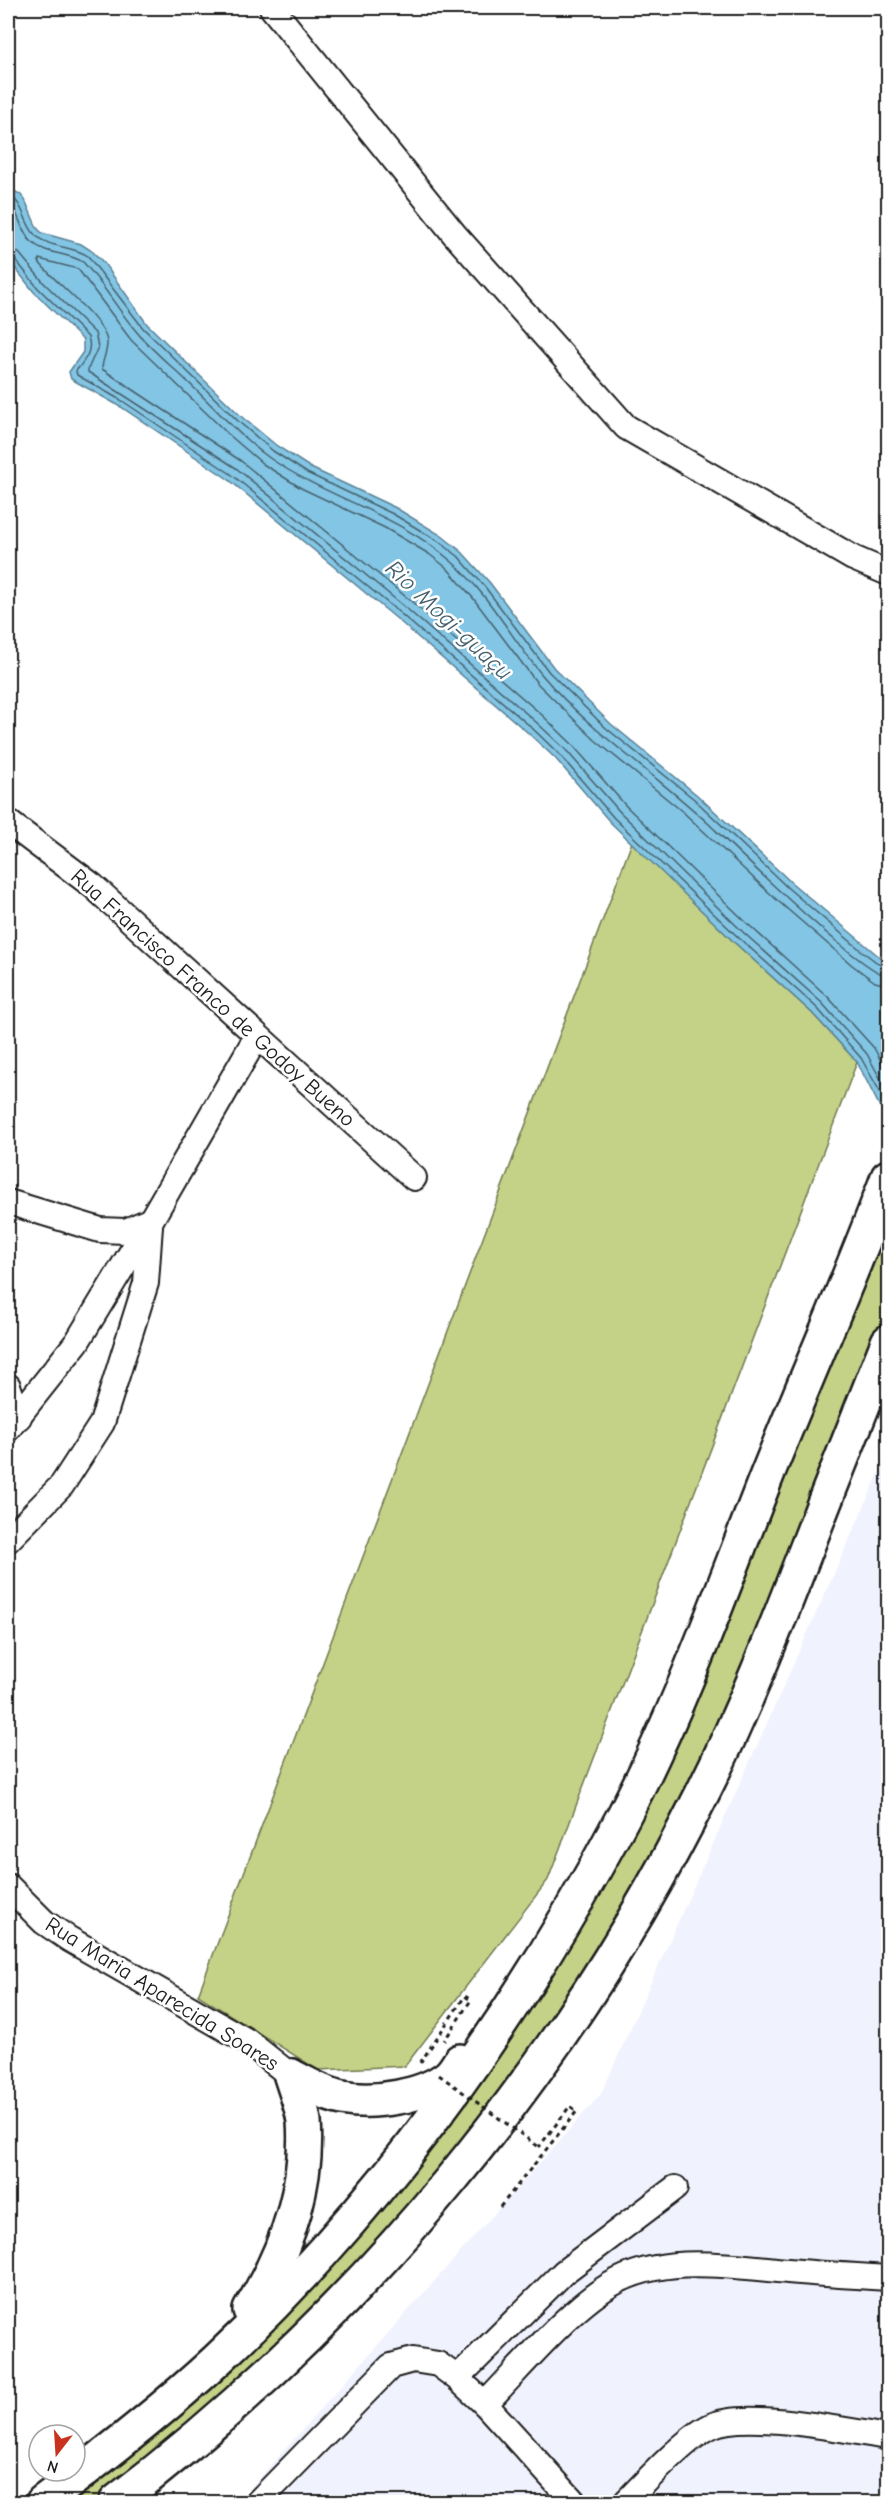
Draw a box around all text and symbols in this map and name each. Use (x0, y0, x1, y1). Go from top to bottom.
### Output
water label: Rio Mogi-guaçu (380, 554, 518, 686)
street label: Rua Francisco Franco de Godoy Bueno (66, 863, 360, 1133)
street label: Rua Maria Aparecida Soares (41, 1911, 283, 2077)
north arrow (27, 2423, 87, 2483)
text: N (45, 2456, 61, 2477)

